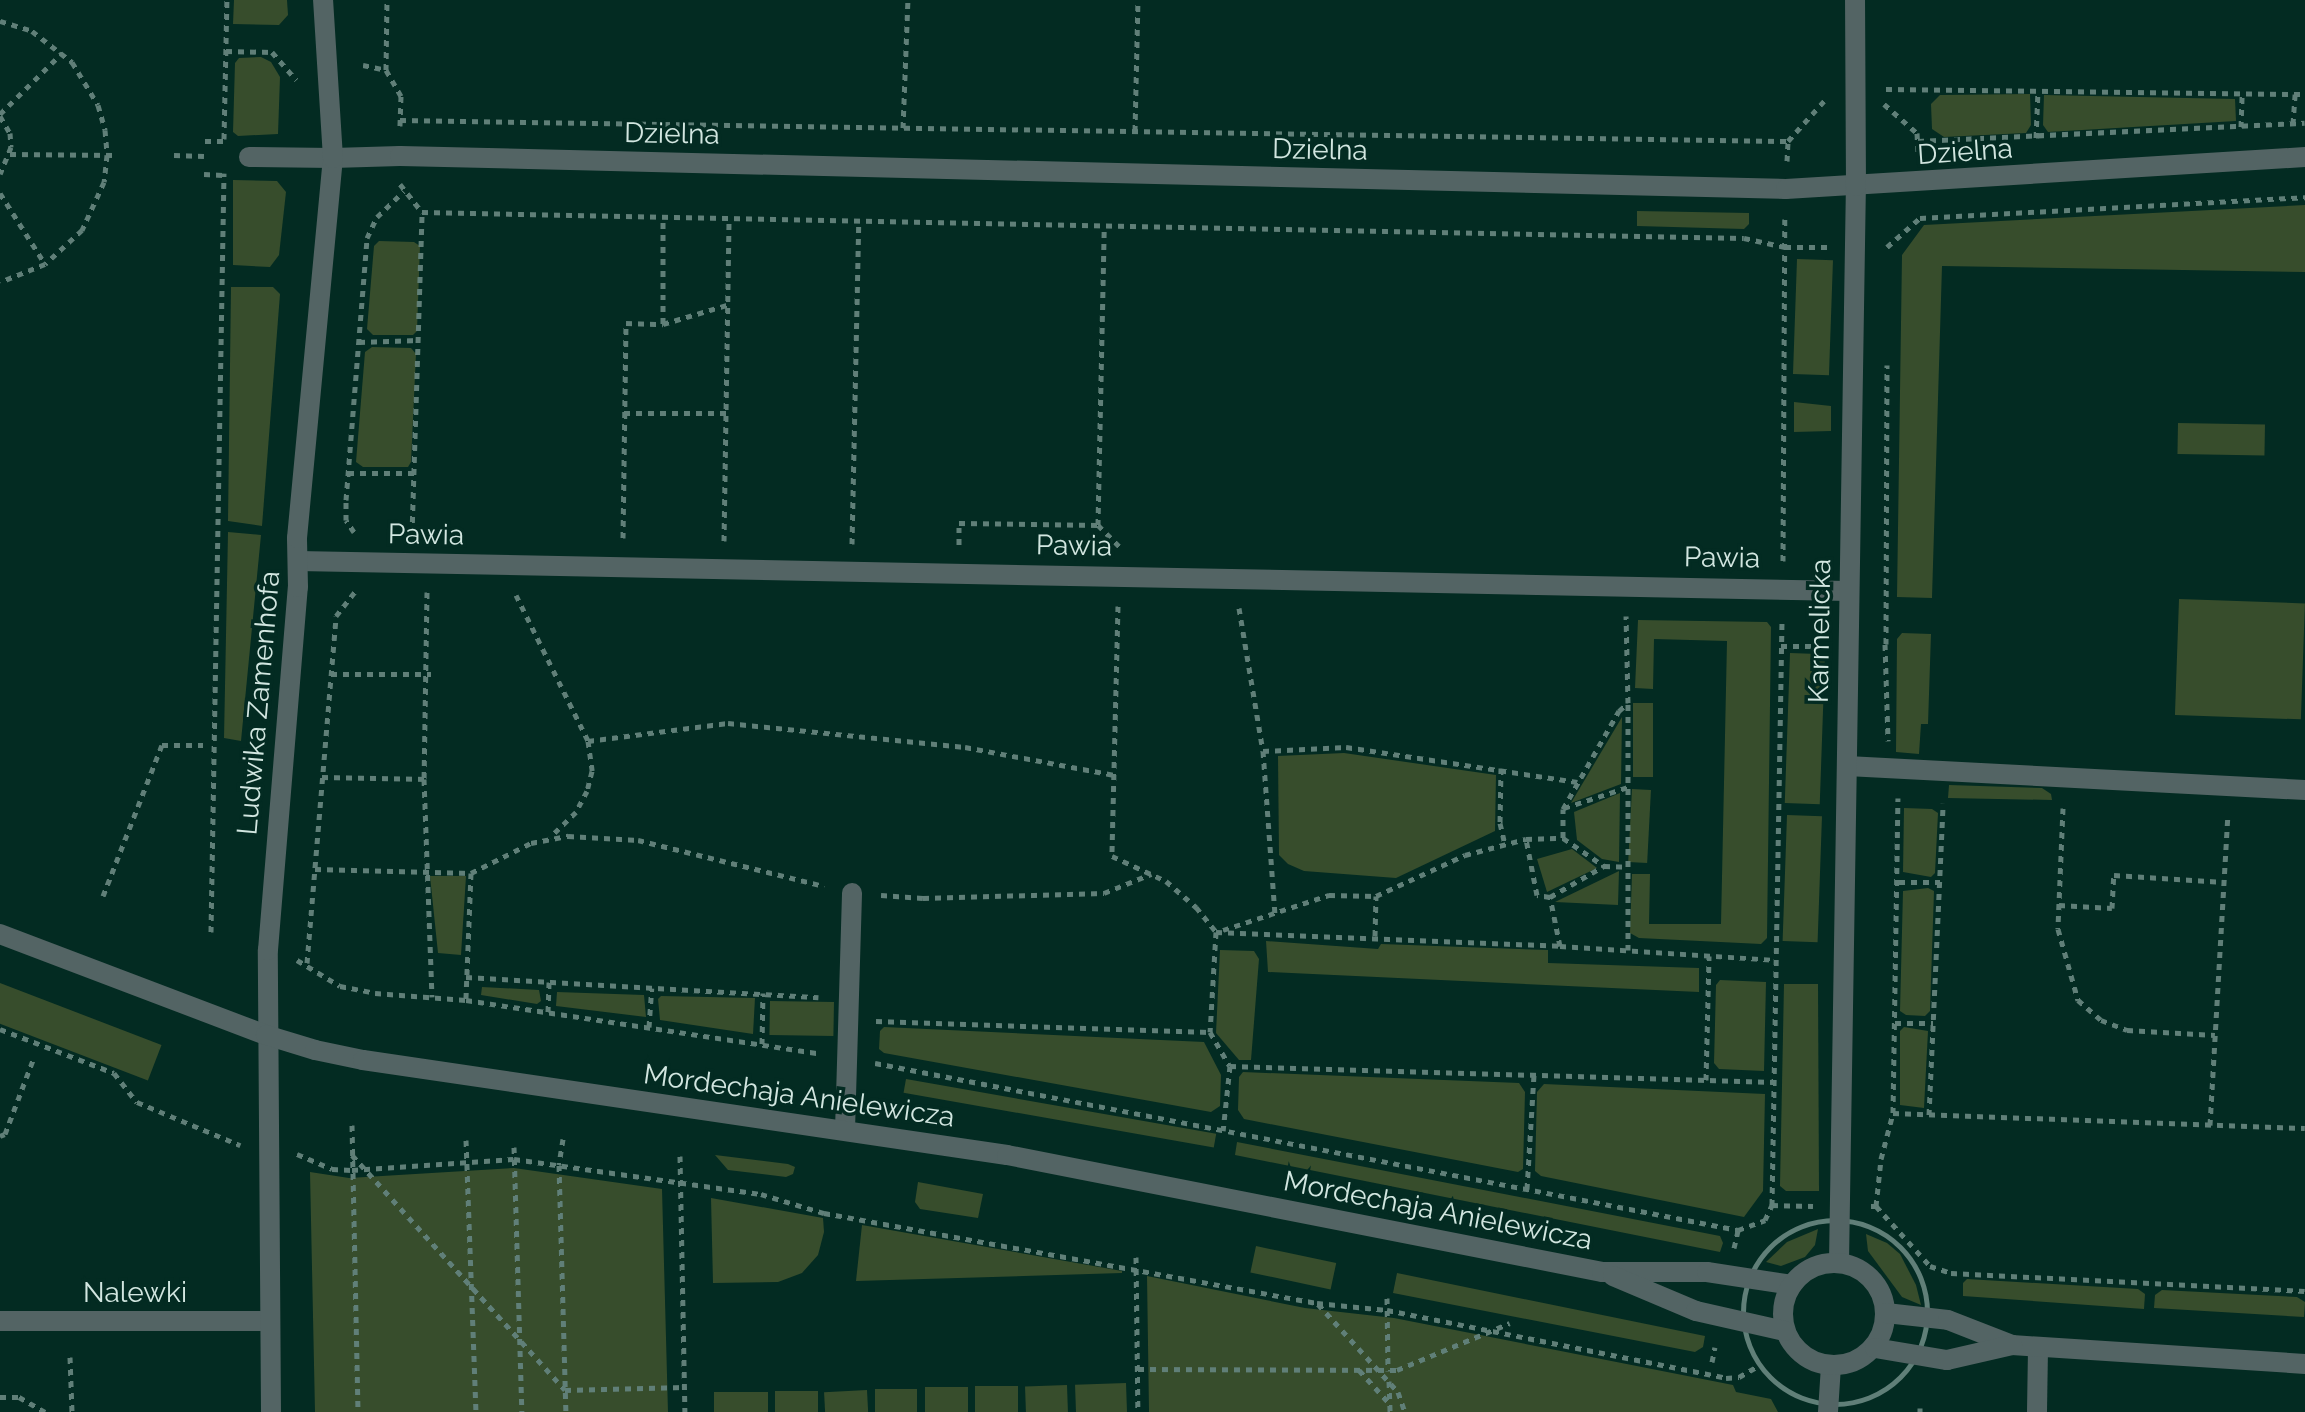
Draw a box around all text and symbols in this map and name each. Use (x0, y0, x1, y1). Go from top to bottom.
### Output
street label: Dzielna (624, 116, 720, 152)
street label: Dzielna (1272, 132, 1368, 168)
street label: Dzielna (1916, 132, 2014, 172)
street label: Pawia (388, 518, 464, 552)
street label: Pawia (1036, 529, 1112, 563)
street label: Pawia (1684, 541, 1760, 575)
street label: Karmelicka (1802, 559, 1838, 703)
street label: Ludwika Zamenhofa (231, 570, 287, 836)
street label: Mordechaja Anielewicza (641, 1057, 957, 1135)
street label: Mordechaja Anielewicza (1280, 1164, 1596, 1258)
street label: Nalewki (83, 1276, 187, 1310)

